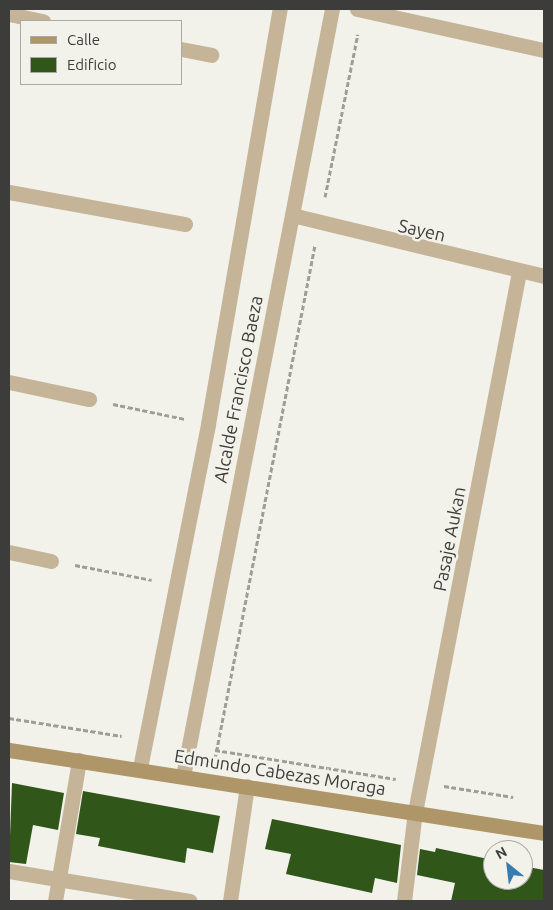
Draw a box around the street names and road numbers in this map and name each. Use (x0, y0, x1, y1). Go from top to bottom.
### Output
street label: Sayen (396, 214, 448, 246)
street label: Alcalde Francisco Baeza (209, 293, 267, 485)
street label: Pasaje Aukan (428, 485, 470, 593)
street label: Edmundo Cabezas Moraga (173, 745, 387, 799)

